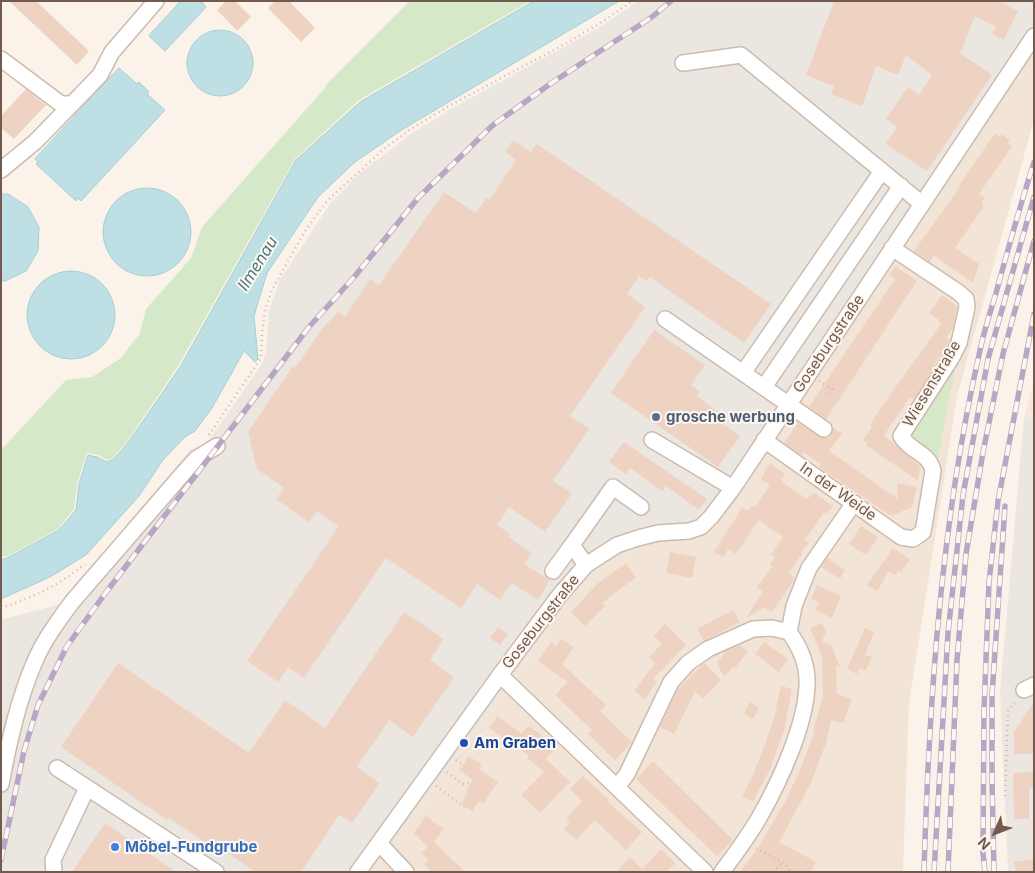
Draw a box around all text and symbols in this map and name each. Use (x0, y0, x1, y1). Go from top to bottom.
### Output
water label: Ilmenau (234, 233, 282, 295)
street label: Goseburgstraße (790, 292, 868, 396)
street label: Wiesenstraße (899, 338, 965, 430)
place label: grosche werbung (666, 408, 795, 426)
marker: grosche werbung (650, 411, 662, 423)
street label: In der Weide (796, 459, 880, 525)
street label: Goseburgstraße (499, 571, 583, 673)
place label: Am Graben (474, 734, 556, 752)
marker: Am Graben (458, 737, 470, 749)
north arrow (970, 808, 1020, 858)
text: N (974, 834, 994, 854)
place label: Möbel-Fundgrube (125, 838, 257, 856)
marker: Möbel-Fundgrube (109, 841, 121, 853)

